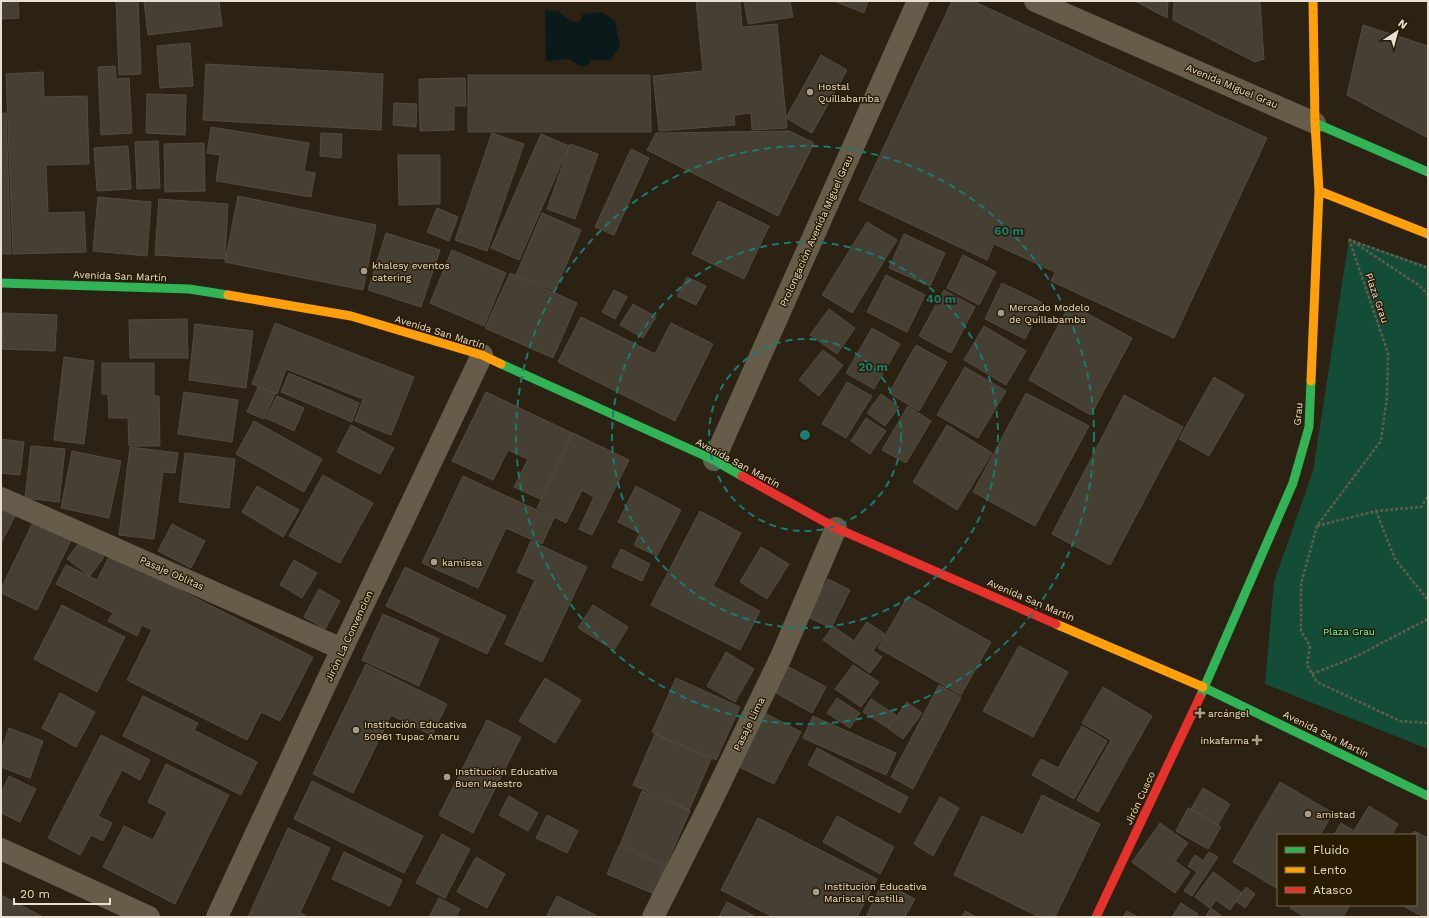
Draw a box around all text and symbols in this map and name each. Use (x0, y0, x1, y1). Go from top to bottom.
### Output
north arrow (1377, 12, 1417, 52)
text: N (1395, 17, 1410, 32)
street label: Avenida Miguel Grau (1184, 62, 1280, 110)
place label: Hostal Quillabamba (818, 81, 880, 104)
marker: Hostal Quillabamba (805, 87, 815, 97)
street label: Prolongación Avenida Miguel Grau (778, 154, 854, 308)
text: 60 m (994, 224, 1024, 238)
place label: khalesy eventos catering (372, 260, 450, 283)
marker: khalesy eventos catering (359, 266, 369, 276)
street label: Avenida San Martín (73, 269, 167, 283)
street label: Plaza Grau (1363, 272, 1391, 324)
text: 40 m (926, 292, 956, 306)
place label: Mercado Modelo de Quillabamba (1009, 302, 1090, 325)
marker: Mercado Modelo de Quillabamba (996, 308, 1006, 318)
street label: Avenida San Martín (394, 313, 486, 351)
text: 20 m (858, 360, 888, 374)
street label: Grau (1292, 402, 1304, 426)
centre of rings (798, 428, 812, 442)
street label: Avenida San Martín (694, 436, 782, 490)
street label: Pasaje Oblitas (138, 554, 206, 592)
marker: kamisea (429, 557, 439, 567)
place label: kamisea (442, 557, 482, 568)
street label: Avenida San Martín (986, 577, 1076, 623)
street label: Jirón La Convencion (323, 589, 375, 683)
park label: Plaza Grau (1323, 626, 1375, 637)
street label: Pasaje Lima (731, 695, 767, 753)
marker: arcángel (1195, 708, 1205, 718)
place label: arcángel (1208, 708, 1249, 719)
street label: Avenida San Martín (1281, 709, 1371, 759)
place label: Institución Educativa 50961 Tupac Amaru (364, 719, 467, 742)
marker: Institución Educativa 50961 Tupac Amaru (351, 725, 361, 735)
place label: inkafarma (1200, 735, 1249, 746)
marker: inkafarma (1252, 735, 1262, 745)
place label: Institución Educativa Buen Maestro (455, 766, 558, 789)
street label: Jirón Cusco (1123, 770, 1157, 826)
marker: Institución Educativa Buen Maestro (442, 772, 452, 782)
marker: amistad (1303, 809, 1313, 819)
place label: amistad (1316, 809, 1355, 820)
legend (1277, 834, 1417, 906)
text: Fluido (1313, 843, 1349, 857)
text: Lento (1313, 863, 1347, 877)
scale bar (14, 880, 110, 906)
place label: Institución Educativa Mariscal Castilla (824, 881, 927, 904)
text: Atasco (1313, 883, 1353, 897)
text: 20 m (20, 887, 50, 901)
marker: Institución Educativa Mariscal Castilla (811, 887, 821, 897)

